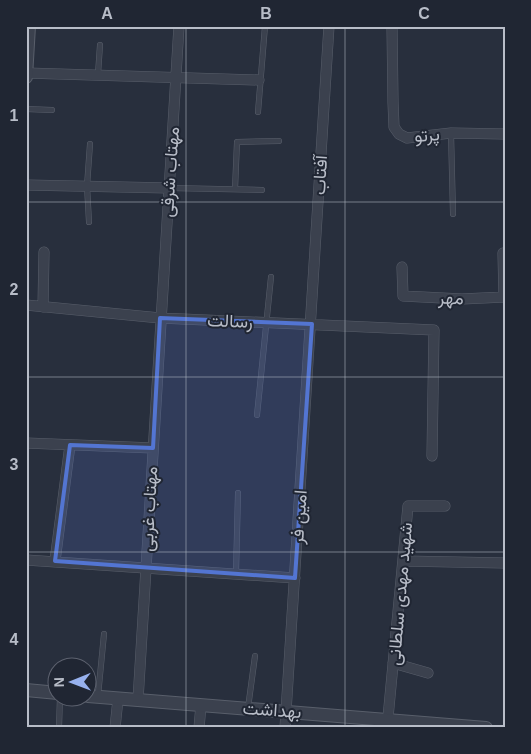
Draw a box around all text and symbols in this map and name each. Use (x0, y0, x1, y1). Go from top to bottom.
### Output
text: A (101, 5, 113, 22)
text: B (260, 5, 272, 22)
text: C (418, 5, 430, 22)
text: 1 (10, 107, 19, 124)
street label: پرتو (413, 124, 441, 148)
street label: مهتاب شرقی (157, 126, 184, 218)
street label: آفتاب (309, 153, 331, 195)
text: 2 (10, 281, 19, 298)
street label: مهر (437, 288, 464, 309)
street label: رسالت (207, 310, 253, 333)
text: 3 (10, 456, 19, 473)
street label: مهتاب غربی (137, 466, 162, 552)
street label: امین فر (287, 489, 312, 546)
street label: شهید مهدی سلطانی (384, 522, 417, 667)
text: 4 (10, 631, 19, 648)
north arrow (48, 656, 98, 706)
text: N (51, 677, 67, 687)
street label: بهداشت (242, 698, 302, 723)

